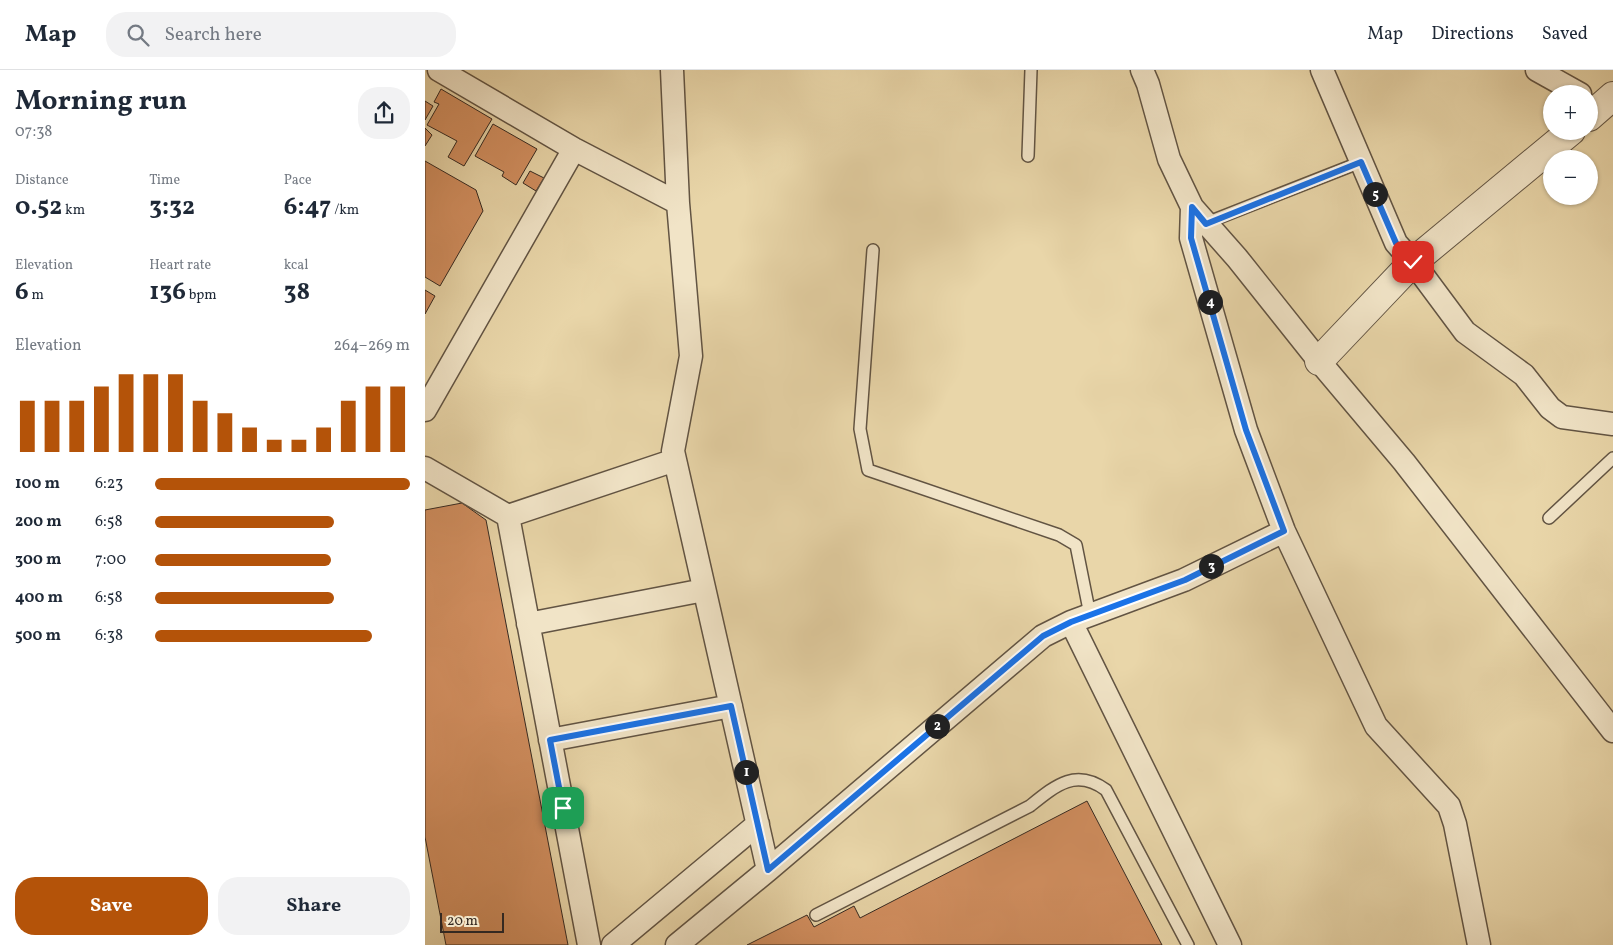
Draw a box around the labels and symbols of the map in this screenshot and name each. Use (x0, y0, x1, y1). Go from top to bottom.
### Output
pin: 5 (1363, 182, 1387, 206)
pin (1392, 241, 1434, 283)
pin: 4 (1197, 290, 1223, 314)
pin: 3 (1199, 554, 1223, 578)
pin: 2 (925, 714, 949, 738)
pin: 1 (733, 760, 759, 784)
pin (542, 787, 584, 829)
scale bar (440, 910, 504, 933)

